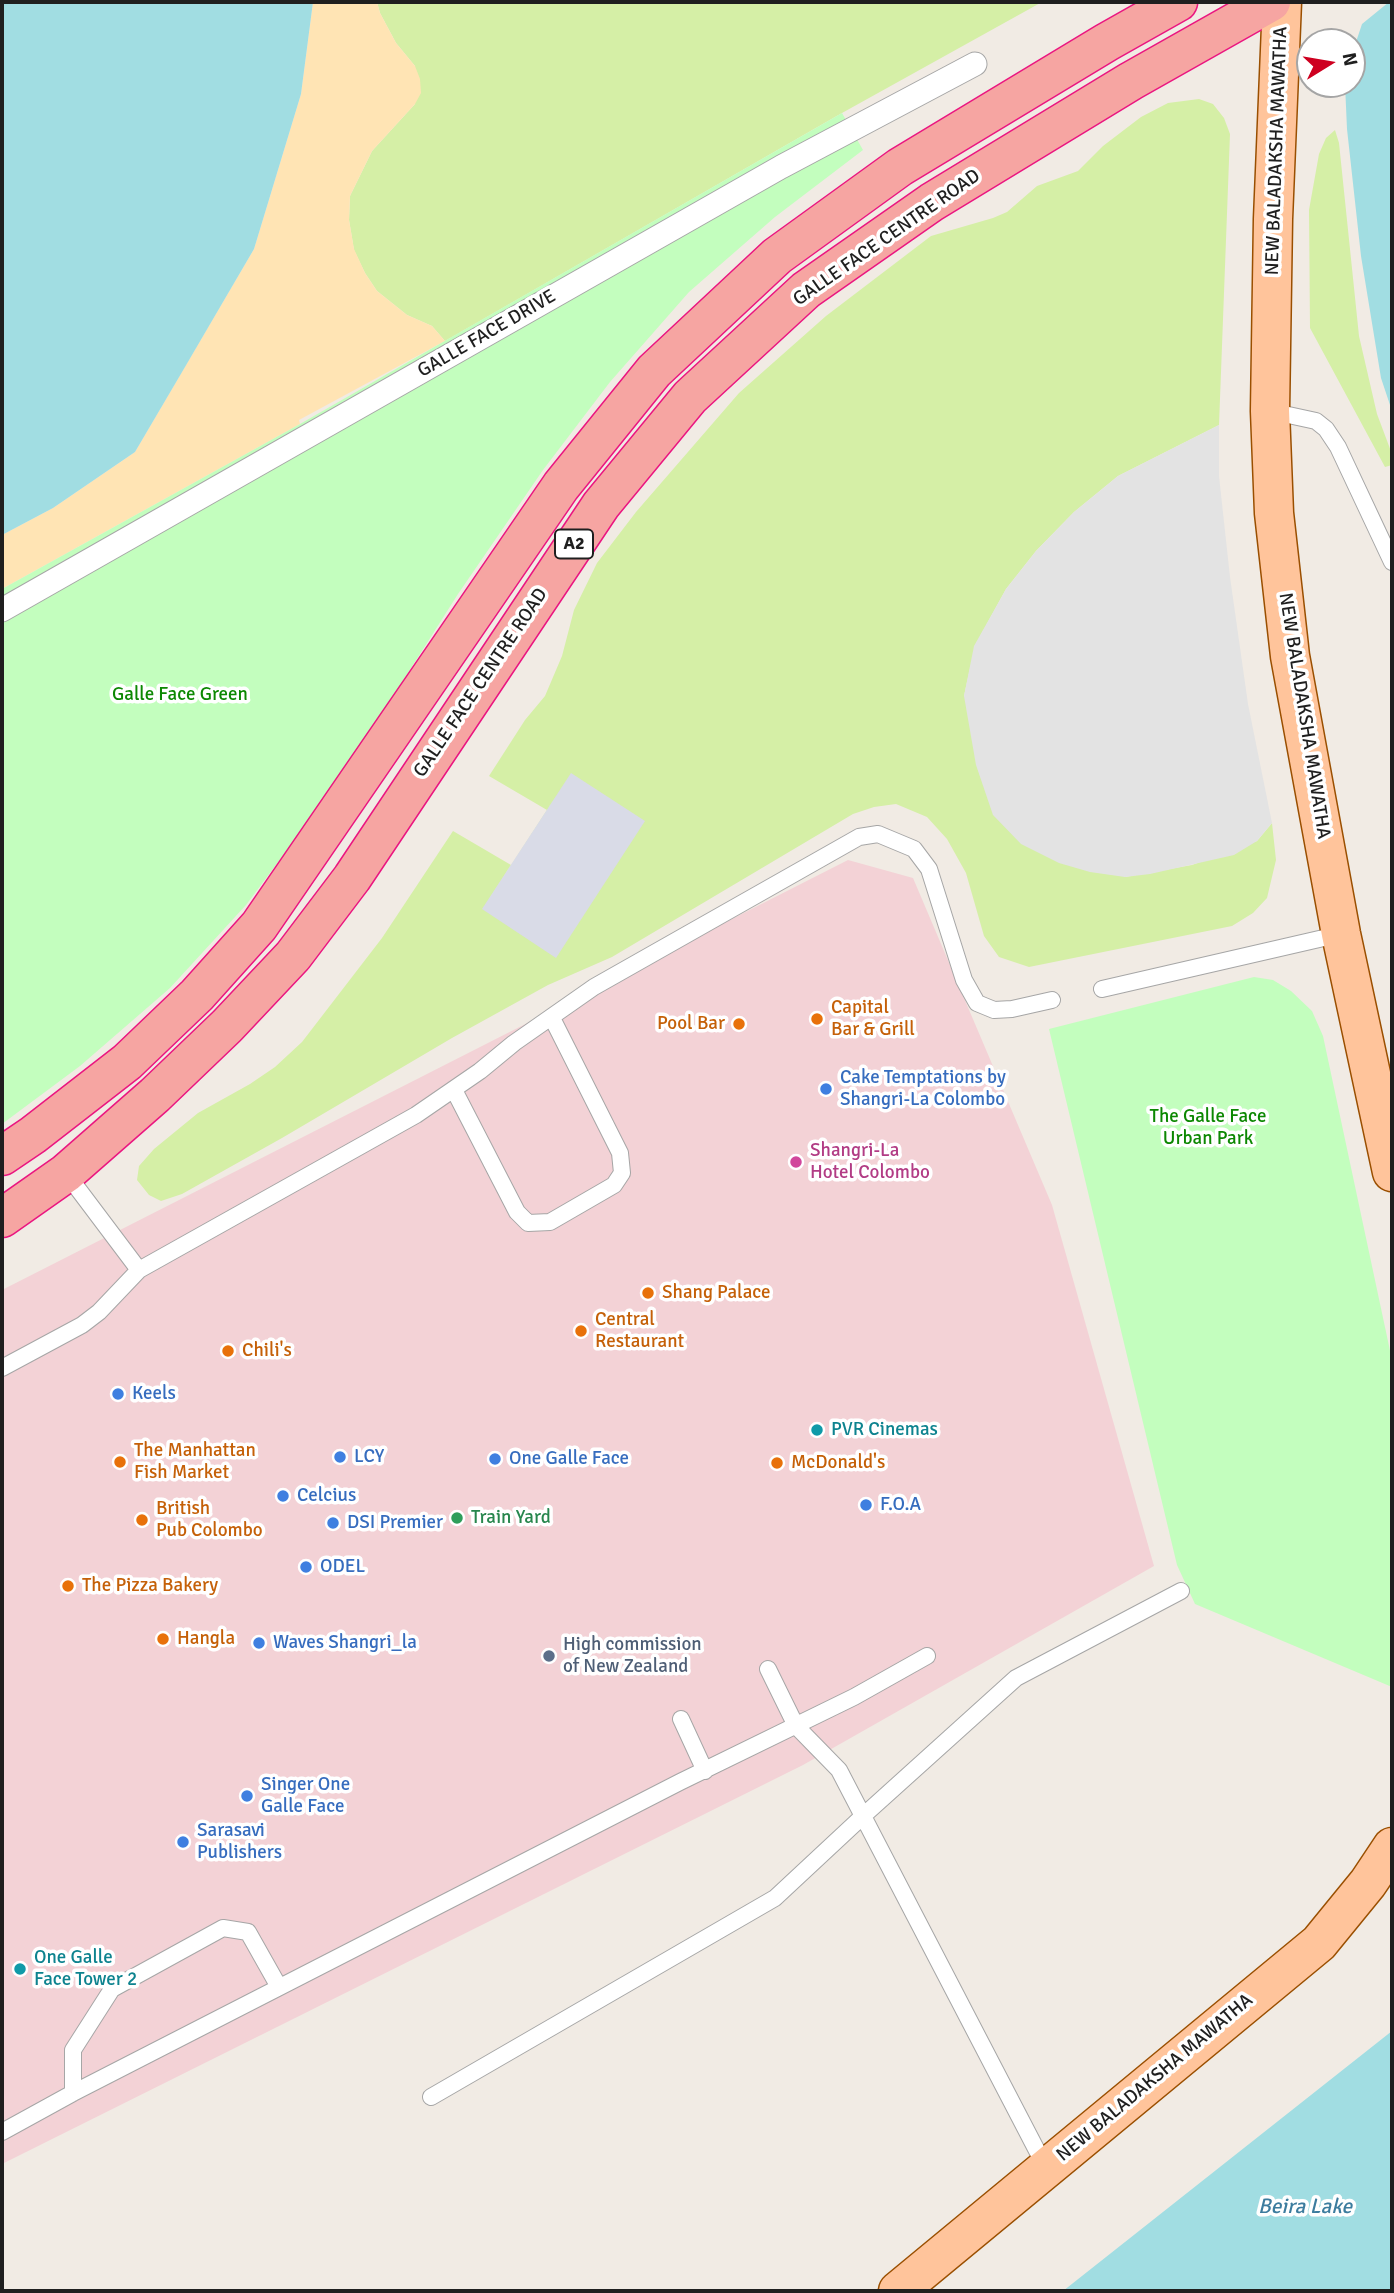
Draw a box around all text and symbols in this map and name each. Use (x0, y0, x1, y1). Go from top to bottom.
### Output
street label: NEW BALADAKSHA MAWATHA (1261, 26, 1293, 276)
north arrow (1296, 28, 1366, 98)
text: N (1337, 51, 1363, 68)
street label: GALLE FACE CENTRE ROAD (789, 165, 985, 311)
street label: GALLE FACE DRIVE (414, 285, 560, 383)
road number: A2 (555, 530, 593, 558)
street label: GALLE FACE CENTRE ROAD (409, 584, 553, 782)
street label: NEW BALADAKSHA MAWATHA (1273, 591, 1335, 841)
park label: Galle Face Green (112, 684, 248, 706)
place label: Capital Bar & Grill (831, 997, 915, 1041)
marker: Capital Bar & Grill (809, 1011, 825, 1027)
place label: Pool Bar (657, 1013, 725, 1035)
marker: Pool Bar (731, 1016, 747, 1032)
place label: Cake Temptations by Shangri-La Colombo (840, 1067, 1006, 1111)
marker: Cake Temptations by Shangri-La Colombo (818, 1081, 834, 1097)
park label: The Galle Face Urban Park (1150, 1106, 1266, 1150)
place label: Shangri-La Hotel Colombo (810, 1140, 930, 1184)
marker: Shangri-La Hotel Colombo (788, 1154, 804, 1170)
place label: Shang Palace (662, 1282, 771, 1304)
marker: Shang Palace (640, 1285, 656, 1301)
place label: Central Restaurant (595, 1309, 684, 1353)
marker: Central Restaurant (573, 1323, 589, 1339)
place label: Chili's (242, 1340, 292, 1362)
marker: Chili's (220, 1343, 236, 1359)
place label: Keels (132, 1383, 176, 1405)
marker: Keels (110, 1386, 126, 1402)
place label: PVR Cinemas (831, 1419, 938, 1441)
marker: PVR Cinemas (809, 1422, 825, 1438)
place label: The Manhattan Fish Market (134, 1440, 256, 1484)
place label: LCY (354, 1446, 384, 1468)
place label: One Galle Face (509, 1448, 629, 1470)
marker: LCY (332, 1449, 348, 1465)
marker: One Galle Face (487, 1451, 503, 1467)
place label: McDonald's (791, 1452, 885, 1474)
marker: The Manhattan Fish Market (112, 1454, 128, 1470)
marker: McDonald's (769, 1455, 785, 1471)
place label: Celcius (297, 1485, 356, 1507)
marker: Celcius (275, 1488, 291, 1504)
place label: F.O.A (880, 1494, 921, 1516)
marker: F.O.A (858, 1497, 874, 1513)
place label: British Pub Colombo (156, 1498, 263, 1542)
place label: Train Yard (471, 1507, 551, 1529)
marker: Train Yard (449, 1510, 465, 1526)
marker: British Pub Colombo (134, 1512, 150, 1528)
place label: DSI Premier (347, 1512, 443, 1534)
marker: DSI Premier (325, 1515, 341, 1531)
place label: ODEL (320, 1556, 365, 1578)
marker: ODEL (298, 1559, 314, 1575)
place label: The Pizza Bakery (82, 1575, 218, 1597)
marker: The Pizza Bakery (60, 1578, 76, 1594)
place label: Hangla (177, 1628, 235, 1650)
marker: Hangla (155, 1631, 171, 1647)
place label: Waves Shangri_la (273, 1632, 417, 1654)
place label: High commission of New Zealand (563, 1634, 702, 1678)
marker: Waves Shangri_la (251, 1635, 267, 1651)
marker: High commission of New Zealand (541, 1648, 557, 1664)
place label: Singer One Galle Face (261, 1774, 350, 1818)
marker: Singer One Galle Face (239, 1788, 255, 1804)
place label: Sarasavi Publishers (197, 1820, 282, 1864)
marker: Sarasavi Publishers (175, 1834, 191, 1850)
place label: One Galle Face Tower 2 (34, 1947, 137, 1991)
marker: One Galle Face Tower 2 (12, 1961, 28, 1977)
street label: NEW BALADAKSHA MAWATHA (1052, 1989, 1258, 2167)
water label: Beira Lake (1258, 2194, 1352, 2220)

